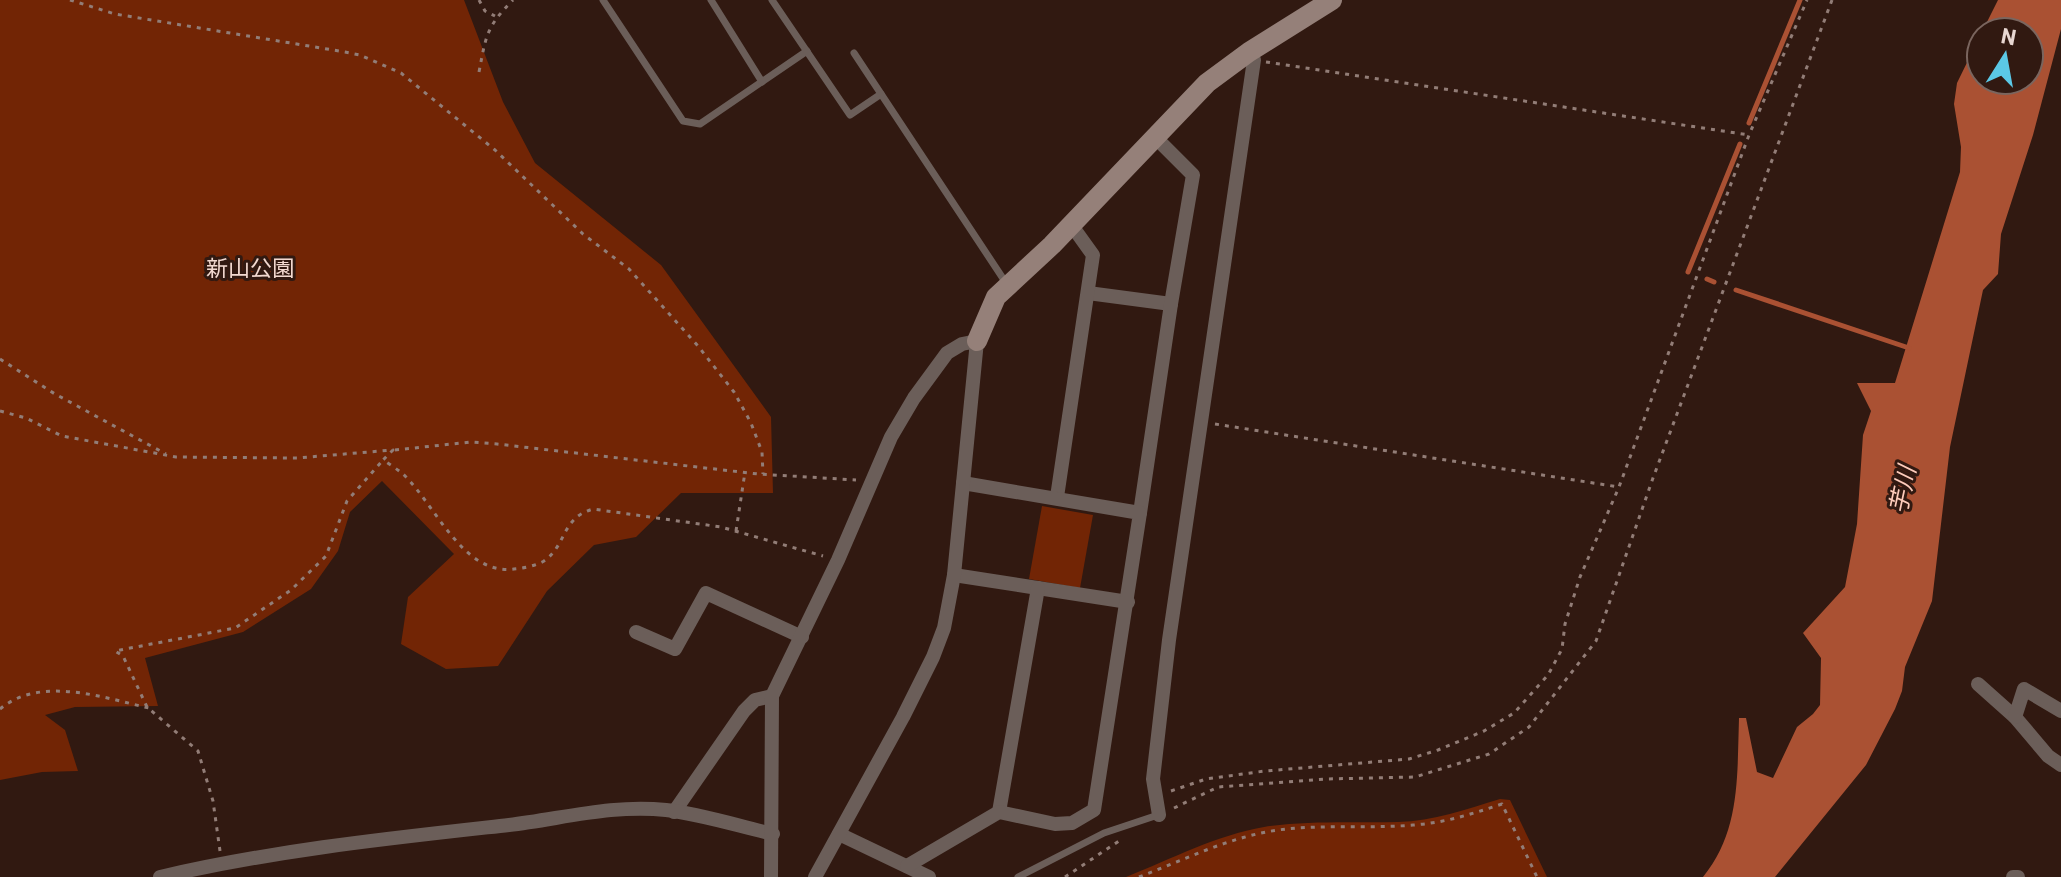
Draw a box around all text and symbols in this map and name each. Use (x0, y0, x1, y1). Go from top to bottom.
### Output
north arrow (1965, 16, 2045, 96)
text: N (1999, 21, 2019, 50)
park label: 新山公園 (206, 254, 294, 280)
water label: 芋川 (1882, 460, 1921, 516)

